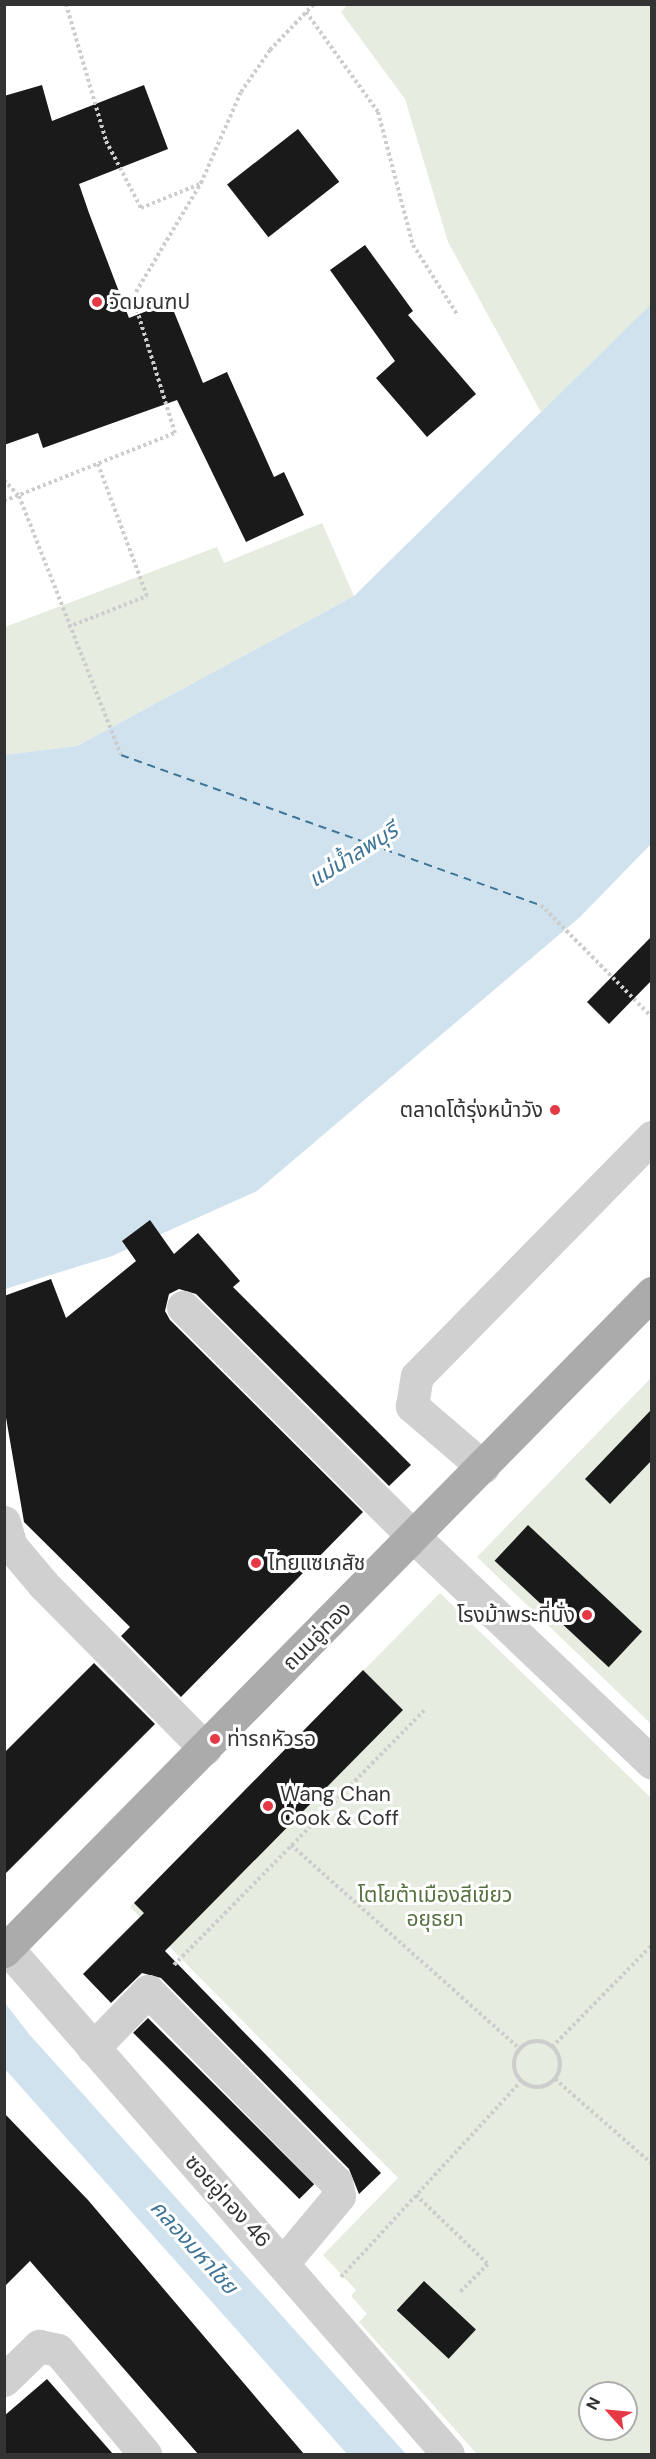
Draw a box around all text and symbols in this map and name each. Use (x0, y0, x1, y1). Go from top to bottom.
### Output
place label: วัดมณฑป (109, 289, 190, 315)
marker: วัดมณฑป (90, 295, 104, 309)
water label: แม่น้ำลพบุรี (303, 817, 403, 893)
place label: ตลาดโต้รุ่งหน้าวัง (400, 1097, 543, 1123)
marker: ตลาดโต้รุ่งหน้าวัง (548, 1103, 562, 1117)
place label: ไทยแซเภสัช (268, 1550, 365, 1576)
marker: ไทยแซเภสัช (249, 1556, 263, 1570)
street label: ถนนอู่ทอง (277, 1596, 357, 1676)
place label: โรงม้าพระที่นั่ง (457, 1602, 575, 1628)
marker: โรงม้าพระที่นั่ง (580, 1608, 594, 1622)
place label: ท่ารถหัวรอ (227, 1726, 316, 1752)
marker: ท่ารถหัวรอ (208, 1732, 222, 1746)
place label: Wang Chan Cook & Coff (280, 1781, 399, 1831)
marker: Wang Chan Cook & Coff (261, 1799, 275, 1813)
park label: โตโยต้าเมืองสีเขียว อยุธยา (358, 1882, 512, 1932)
street label: ซอยอู่ทอง 46 (180, 2150, 276, 2252)
water label: คลองมหาไชย (145, 2195, 243, 2299)
north arrow (578, 2381, 638, 2441)
text: N (581, 2394, 605, 2413)

